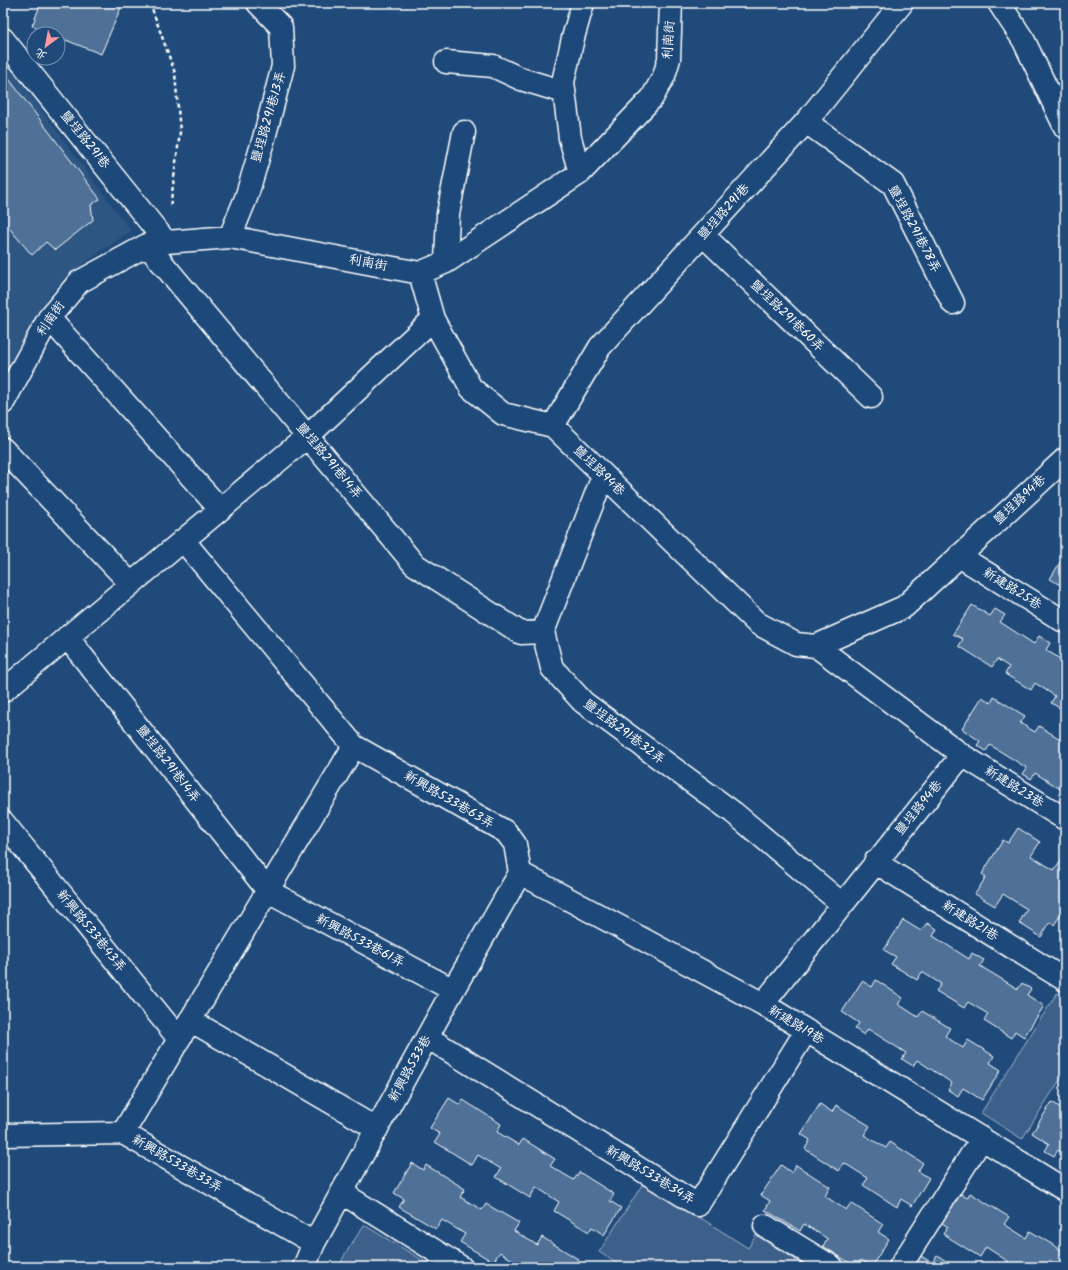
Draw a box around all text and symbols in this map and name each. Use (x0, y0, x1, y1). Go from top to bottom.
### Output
street label: 利南街 (657, 20, 681, 60)
north arrow (26, 26, 66, 66)
text: 北 (32, 43, 51, 64)
street label: 鹽埕路291巷13弄 (246, 69, 292, 165)
street label: 鹽埕路291巷 (55, 106, 115, 174)
street label: 鹽埕路291巷 (693, 179, 755, 245)
street label: 鹽埕路291巷78弄 (882, 181, 946, 277)
street label: 利南街 (347, 249, 389, 277)
street label: 鹽埕路291巷60弄 (745, 275, 829, 357)
street label: 利南街 (31, 297, 71, 341)
street label: 鹽埕路291巷14弄 (291, 418, 367, 504)
street label: 鹽埕路94巷 (568, 441, 630, 501)
street label: 鹽埕路94巷 (989, 470, 1051, 530)
street label: 新建路25巷 (978, 562, 1046, 616)
street label: 鹽埕路291巷32弄 (579, 694, 669, 770)
street label: 鹽埕路291巷14弄 (131, 720, 205, 808)
street label: 新建路23巷 (980, 760, 1048, 814)
street label: 新興路533巷63弄 (400, 766, 498, 834)
street label: 鹽埕路94巷 (890, 776, 948, 840)
street label: 新興路533巷43弄 (51, 885, 131, 977)
street label: 新建路21巷 (937, 895, 1003, 947)
street label: 新興路533巷61弄 (312, 909, 408, 973)
street label: 新建路19巷 (764, 1000, 828, 1050)
street label: 新興路533巷 (383, 1032, 437, 1106)
street label: 新興路533巷33弄 (128, 1129, 226, 1199)
street label: 新興路533巷34弄 (601, 1140, 699, 1210)

